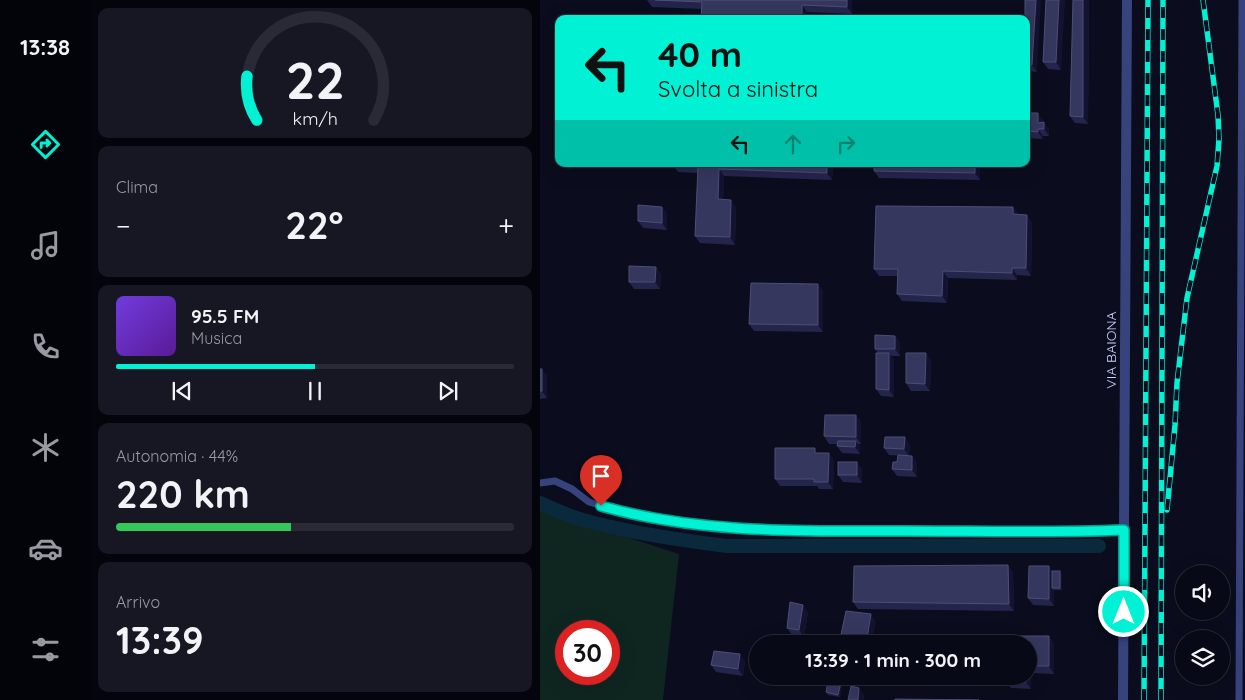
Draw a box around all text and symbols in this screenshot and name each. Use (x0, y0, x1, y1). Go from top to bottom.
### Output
text: 40 m (658, 32, 742, 76)
text: 13:38 (20, 33, 70, 61)
icon: left (575, 35, 640, 100)
text: 22 (285, 47, 345, 112)
text: Svolta a sinistra (658, 75, 818, 103)
text: km/h (292, 107, 338, 129)
icon: directions (28, 127, 63, 162)
icon: left (726, 130, 754, 158)
icon: ahead (779, 130, 807, 158)
icon: right (832, 130, 860, 158)
text: Clima (116, 177, 158, 197)
text: 22° (285, 201, 343, 249)
text: − (116, 208, 131, 243)
text: + (498, 208, 514, 243)
icon: music (28, 228, 63, 263)
text: 95.5 FM (191, 304, 259, 328)
street label: VIA BAIONA (1102, 311, 1120, 389)
text: Musica (191, 328, 242, 348)
icon: phone (28, 329, 63, 364)
icon: previous (168, 377, 196, 405)
icon: pause (301, 377, 329, 405)
icon: next (434, 377, 462, 405)
icon: climate (28, 430, 63, 465)
text: Autonomia · 44% (116, 446, 238, 466)
pin (580, 455, 622, 506)
icon: arrive (587, 462, 615, 490)
text: 220 km (116, 470, 250, 518)
icon: car (28, 531, 63, 566)
map controls (1175, 565, 1230, 685)
button: sound (1175, 565, 1230, 620)
position arrow (1097, 585, 1149, 637)
text: Arrivo (116, 592, 160, 612)
text: 13:39 (116, 616, 204, 664)
speed limit sign: 30 (555, 620, 620, 685)
button: layers (1175, 630, 1230, 685)
icon: filters (28, 632, 63, 667)
text: 13:39 · 1 min · 300 m (805, 648, 981, 672)

